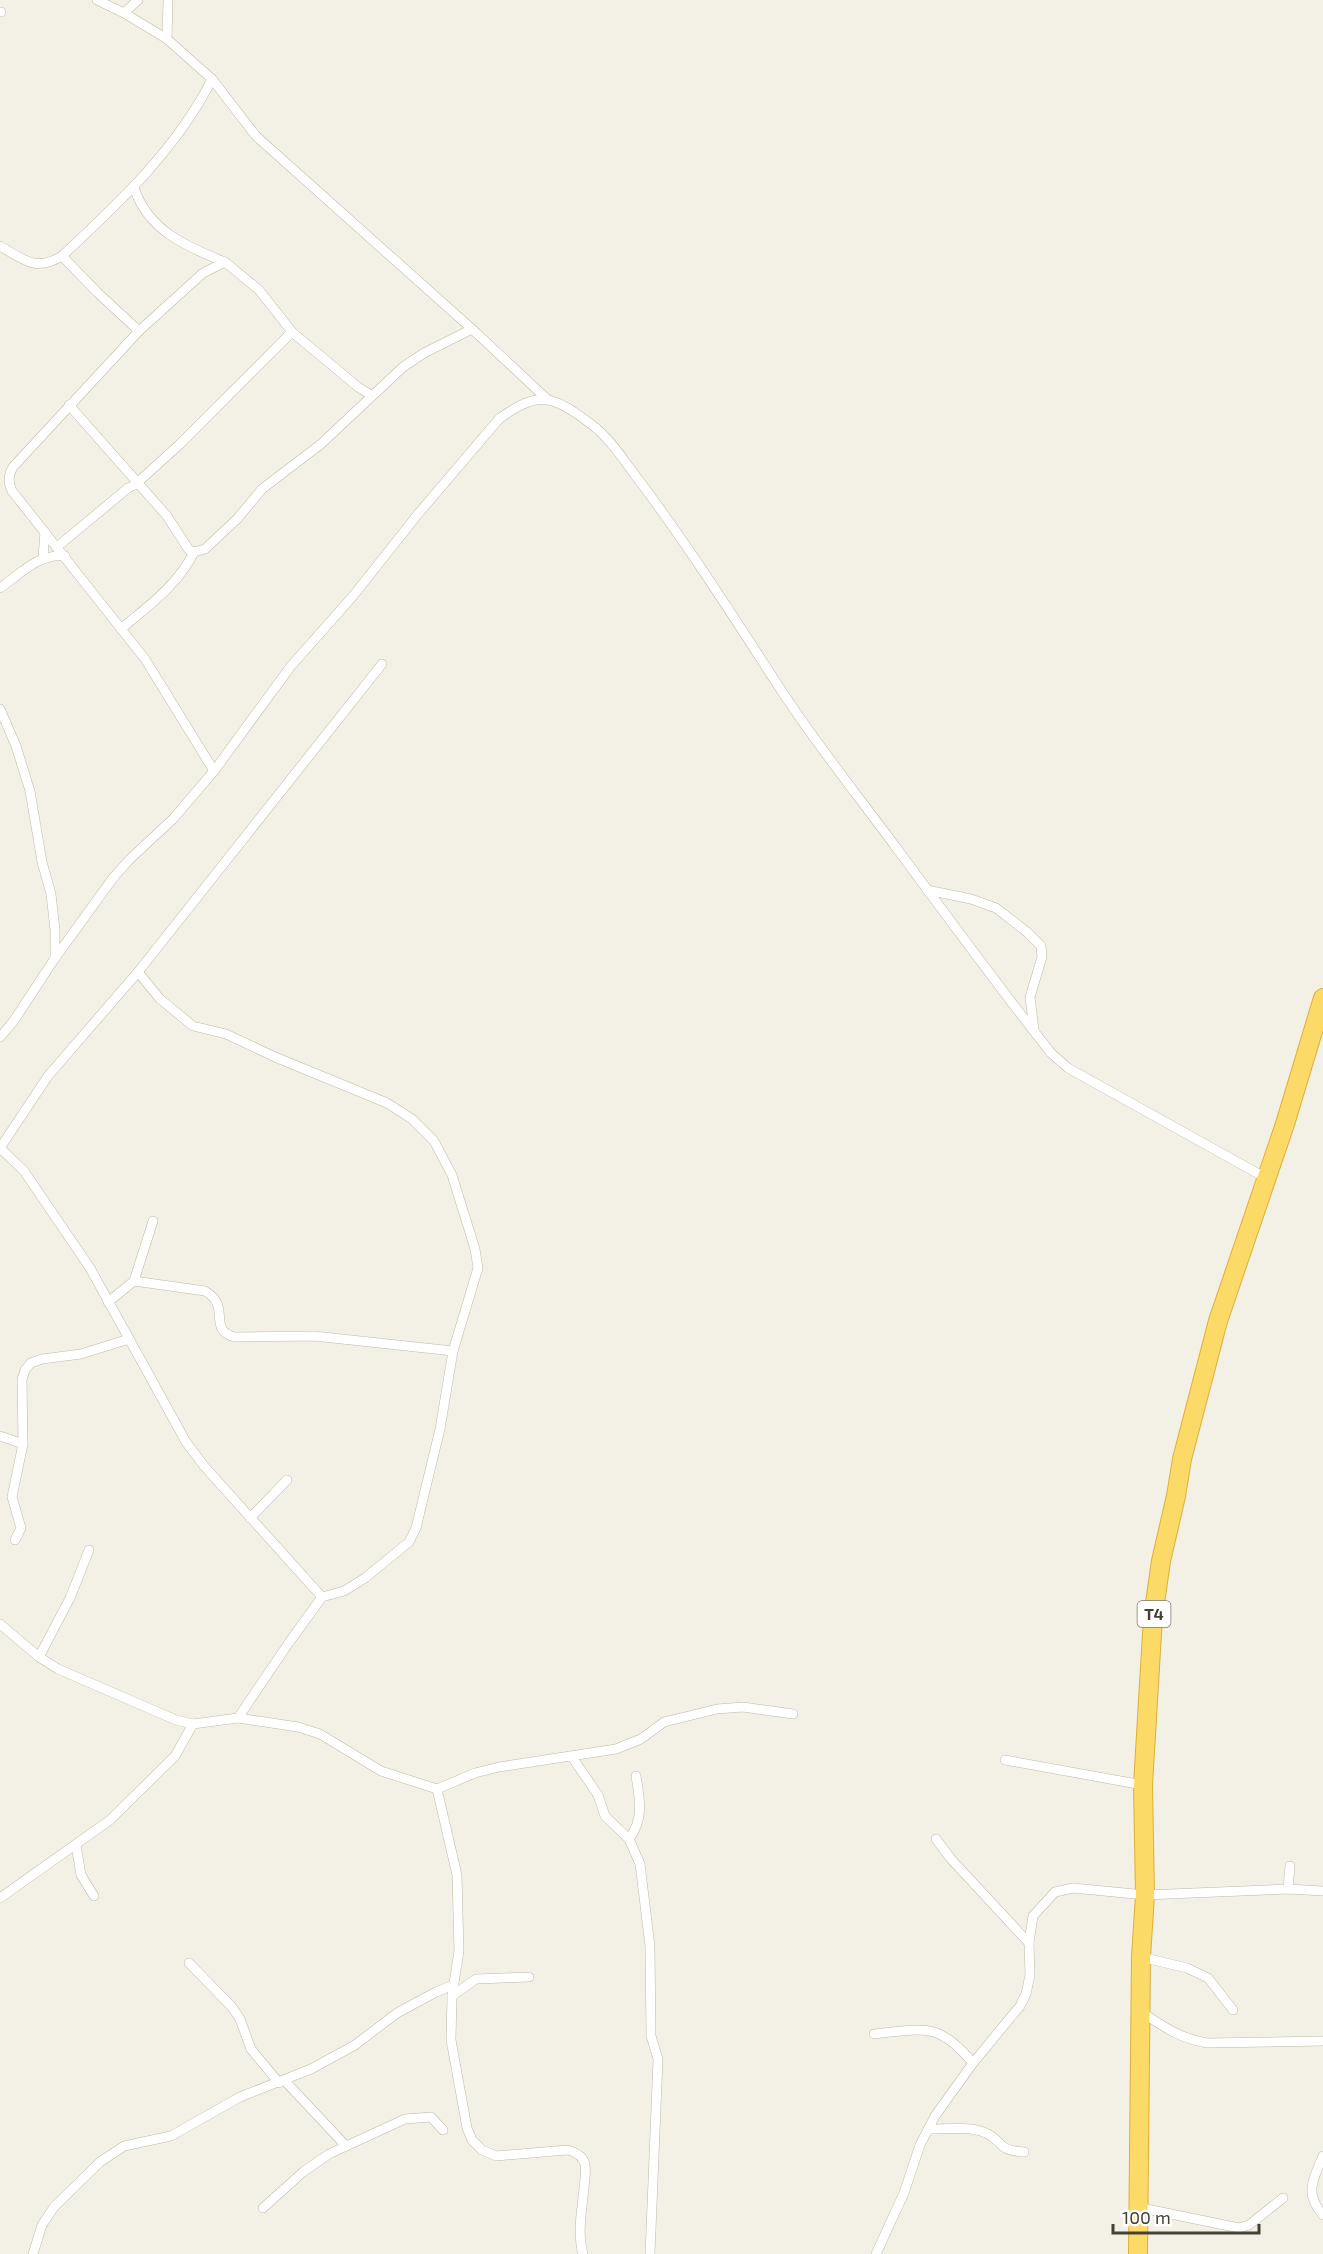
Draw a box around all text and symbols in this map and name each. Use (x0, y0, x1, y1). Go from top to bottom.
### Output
road number: T4 (1138, 1601, 1170, 1627)
scale bar (1113, 2197, 1258, 2235)
text: 100 m (1122, 2206, 1171, 2228)

